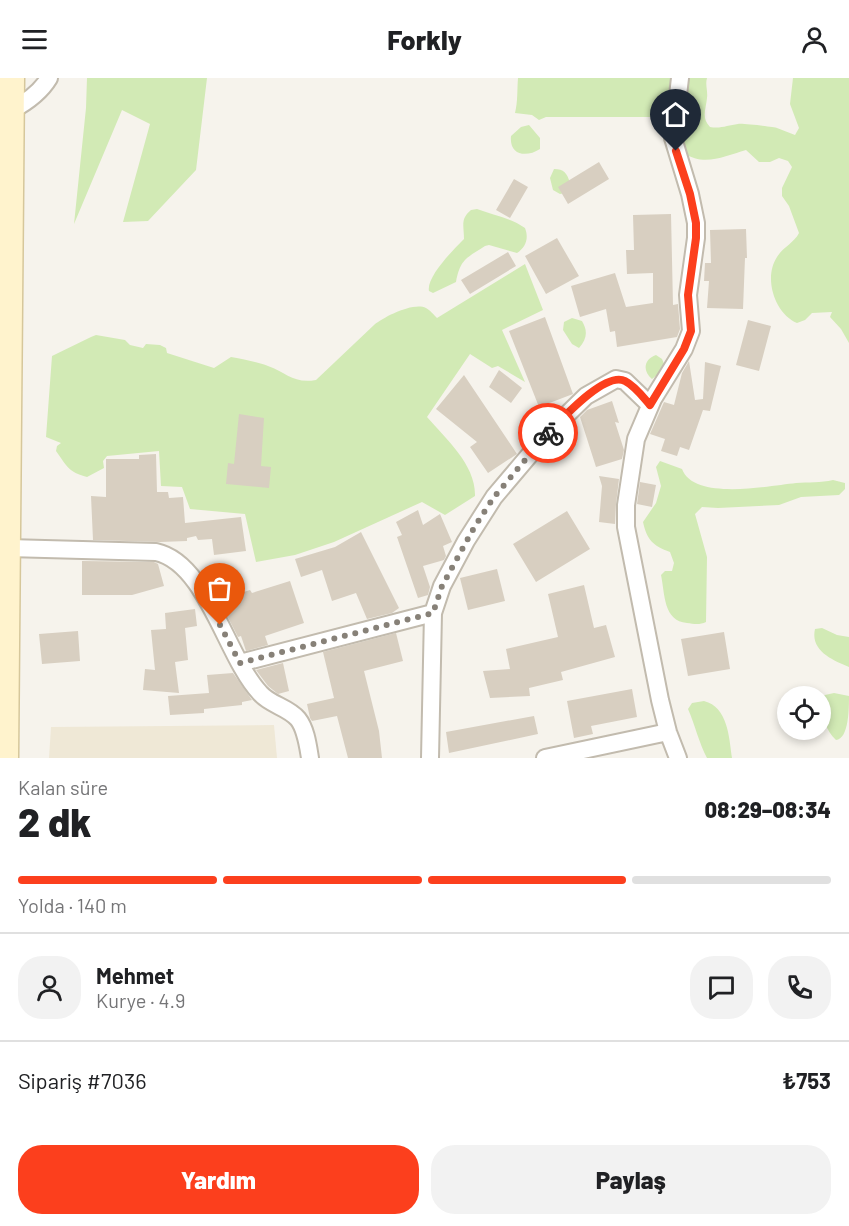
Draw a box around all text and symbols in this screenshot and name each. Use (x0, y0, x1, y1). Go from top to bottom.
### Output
icon: menu (18, 23, 51, 56)
text: Forkly (387, 23, 462, 55)
icon: person (798, 23, 831, 56)
pin (650, 89, 701, 151)
icon: home (659, 98, 692, 131)
courier (518, 403, 578, 463)
icon: bike (532, 417, 565, 450)
pin (194, 563, 245, 625)
icon: bag (203, 572, 236, 605)
map controls (777, 686, 831, 740)
button: locate (777, 686, 831, 740)
text: Kalan süre (18, 775, 108, 799)
text: 08:29–08:34 (705, 796, 831, 822)
text: 2 dk (18, 798, 92, 845)
text: Yolda · 140 m (18, 893, 127, 917)
button: person (18, 956, 81, 1019)
button: chat (690, 956, 753, 1019)
button: phone (768, 956, 831, 1019)
text: Mehmet (96, 962, 174, 988)
text: Kurye · 4.9 (96, 988, 186, 1012)
text: Sipariş #7036 (18, 1067, 147, 1093)
text: ₺753 (782, 1067, 831, 1093)
button: Yardım (18, 1145, 419, 1214)
button: Paylaş (431, 1145, 831, 1214)

